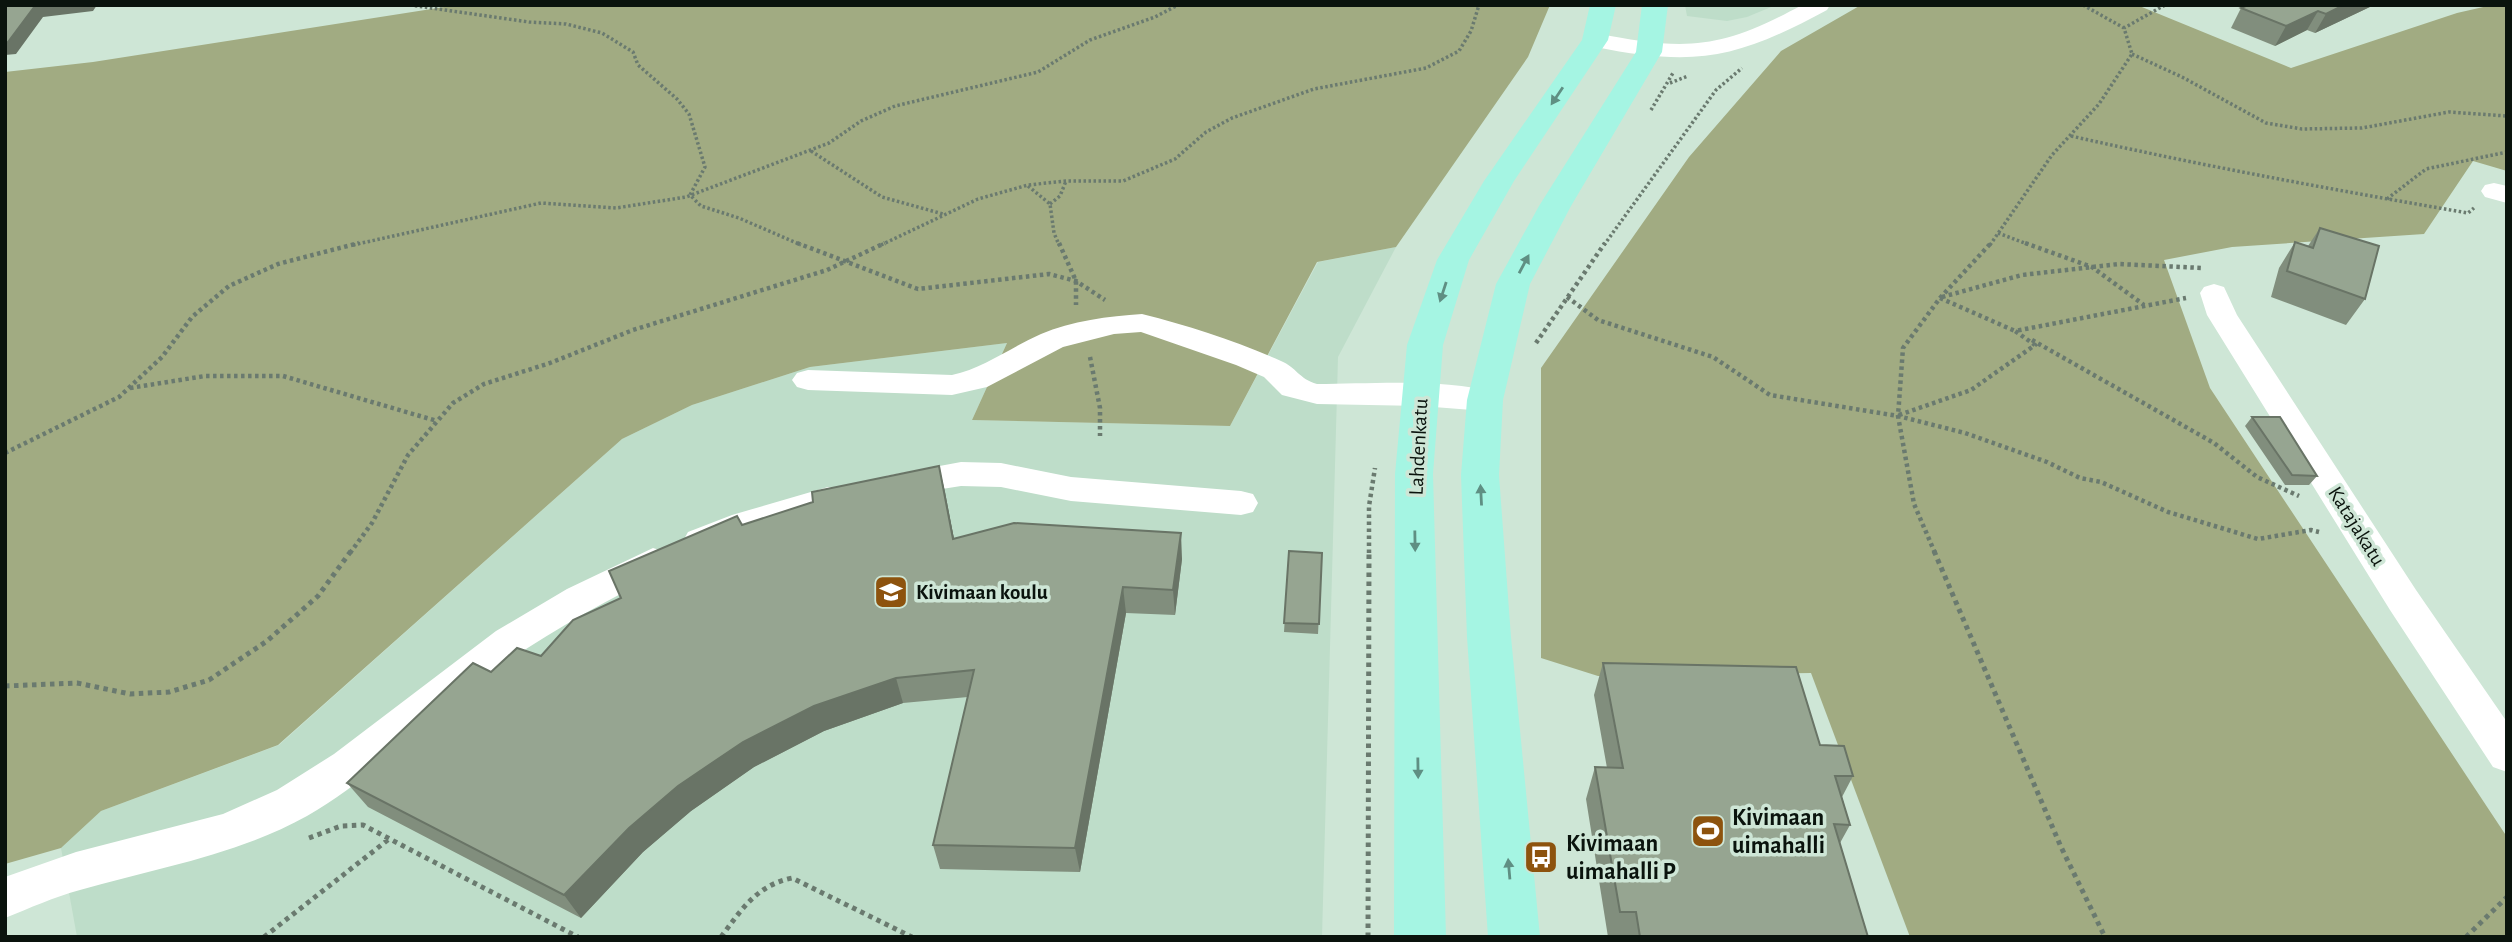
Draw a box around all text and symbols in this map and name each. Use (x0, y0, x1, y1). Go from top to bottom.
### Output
one-way arrow (1550, 86, 1563, 106)
one-way arrow (1518, 254, 1529, 274)
one-way arrow (1437, 282, 1447, 303)
street label: Lahdenkatu (1405, 398, 1432, 496)
street label: Katajakatu (2324, 483, 2389, 570)
one-way arrow (1475, 484, 1486, 506)
one-way arrow (1409, 530, 1421, 552)
school or university icon: Kivimaan koulu (872, 573, 910, 611)
place label: Kivimaan koulu (916, 582, 1048, 603)
one-way arrow (1412, 758, 1424, 780)
place label: Kivimaan uimahalli (1732, 806, 1825, 858)
sports icon: Kivimaan uimahalli (1689, 812, 1727, 850)
place label: Kivimaan uimahalli P (1566, 832, 1676, 884)
bus stop icon: Kivimaan uimahalli P (1522, 838, 1560, 876)
one-way arrow (1503, 858, 1514, 880)

